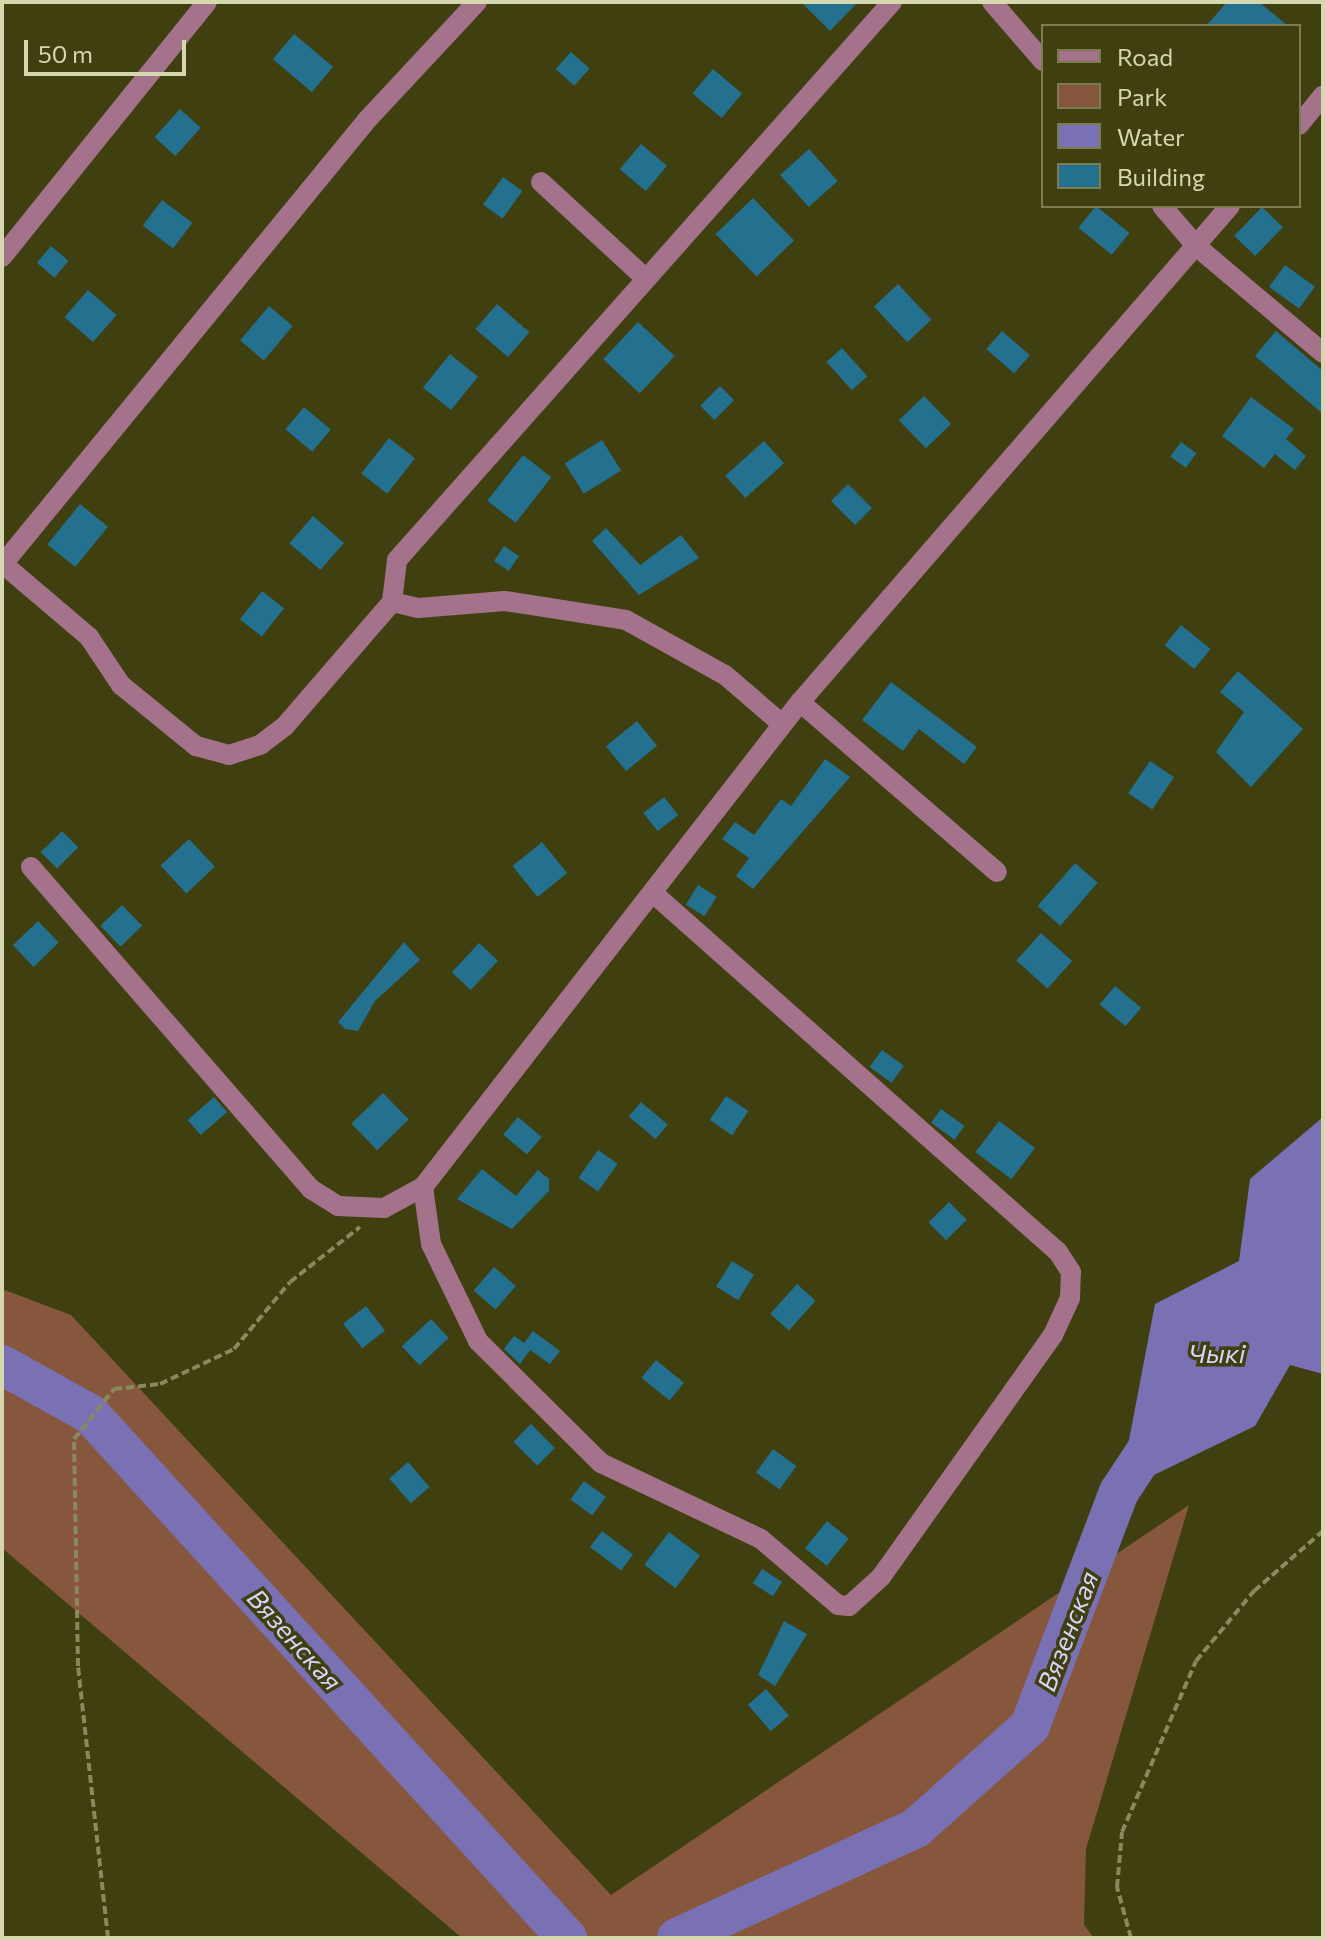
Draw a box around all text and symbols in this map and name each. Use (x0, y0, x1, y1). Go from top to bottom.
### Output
scale bar (28, 24, 190, 74)
legend (1041, 24, 1301, 208)
text: 50 m (38, 39, 93, 68)
text: Road (1117, 42, 1173, 71)
text: Park (1117, 82, 1167, 111)
text: Water (1117, 122, 1185, 151)
text: Building (1117, 162, 1205, 191)
water label: Чыкі (1189, 1337, 1245, 1369)
water label: Вязенская (1030, 1567, 1104, 1695)
water label: Вязенская (241, 1582, 349, 1696)

